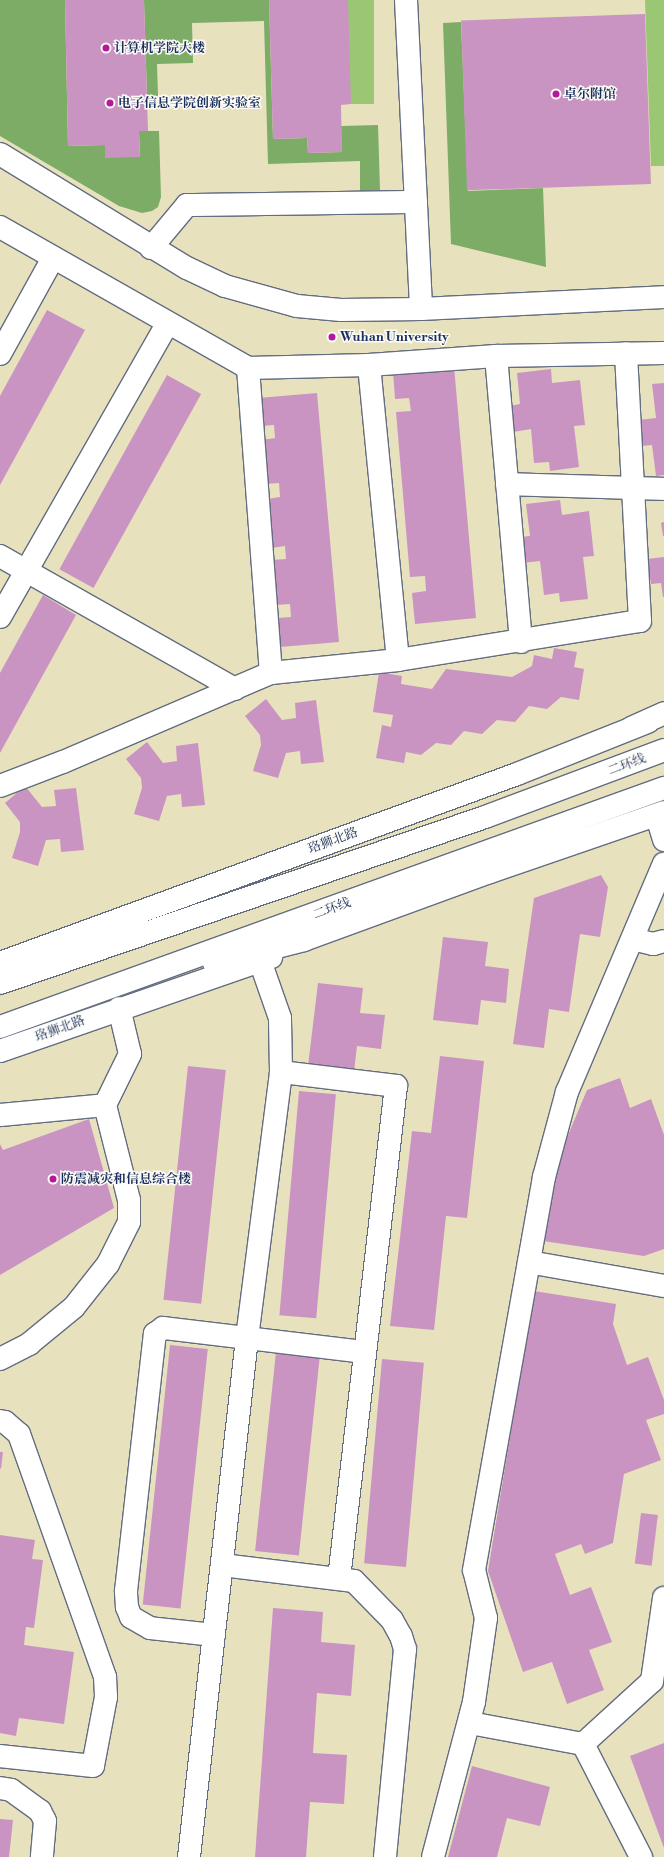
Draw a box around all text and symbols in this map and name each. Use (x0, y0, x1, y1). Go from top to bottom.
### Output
place label: 计算机学院大楼 (114, 40, 205, 56)
marker: 计算机学院大楼 (101, 43, 111, 53)
place label: 卓尔附馆 (564, 86, 616, 102)
marker: 卓尔附馆 (551, 89, 561, 99)
place label: 电子信息学院创新实验室 (118, 95, 261, 111)
marker: 电子信息学院创新实验室 (105, 98, 115, 108)
place label: Wuhan University (340, 329, 449, 345)
marker: Wuhan University (327, 332, 337, 342)
street label: 二环线 (606, 751, 648, 779)
street label: 珞狮北路 (306, 825, 360, 857)
street label: 二环线 (311, 895, 353, 923)
street label: 珞狮北路 (33, 1013, 87, 1045)
place label: 防震减灾和信息综合楼 (61, 1171, 191, 1187)
marker: 防震减灾和信息综合楼 (48, 1174, 58, 1184)

